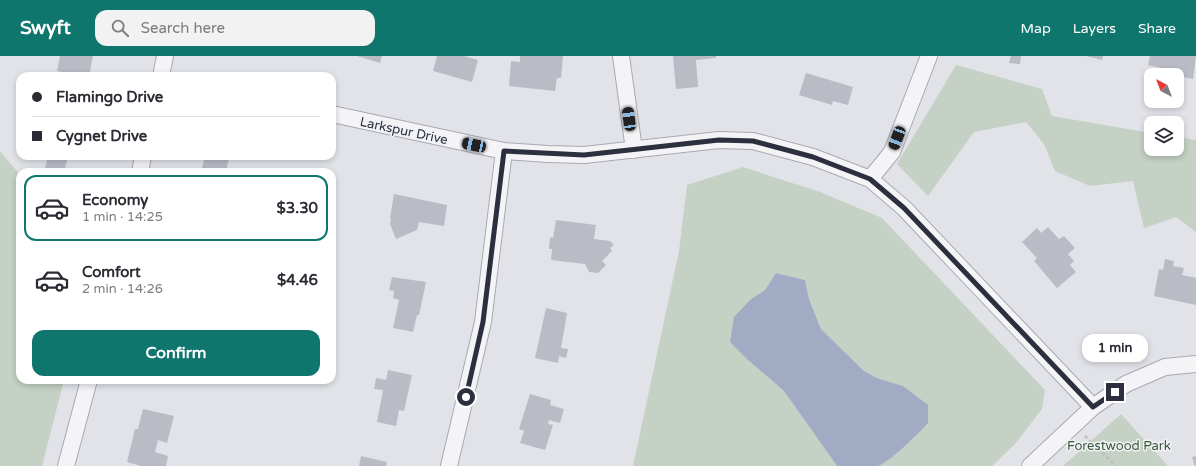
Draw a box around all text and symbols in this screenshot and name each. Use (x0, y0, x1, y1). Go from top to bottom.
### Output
search box (95, 10, 375, 46)
text: Swyft (20, 17, 71, 39)
icon: search (109, 17, 131, 39)
text: Search here (141, 19, 225, 37)
text: Map (1021, 20, 1051, 37)
text: Layers (1073, 20, 1116, 37)
text: Share (1138, 20, 1176, 37)
north arrow (1144, 68, 1184, 108)
map controls (1144, 68, 1184, 156)
text: Flamingo Drive (56, 88, 163, 106)
car (621, 106, 637, 132)
street label: Larkspur Drive (358, 114, 449, 148)
button: layers (1144, 116, 1184, 156)
car (887, 125, 907, 151)
text: Cygnet Drive (56, 127, 147, 145)
car (461, 137, 487, 153)
icon: car (34, 190, 70, 226)
text: Economy (82, 191, 148, 209)
text: $3.30 (277, 199, 318, 217)
text: 1 min · 14:25 (82, 209, 163, 225)
icon: car (34, 262, 70, 298)
text: Comfort (82, 263, 141, 281)
text: $4.46 (277, 271, 318, 289)
text: 2 min · 14:26 (82, 281, 163, 297)
button: Confirm (32, 330, 320, 376)
callout: 1 min (1082, 334, 1148, 362)
text: 1 min (1098, 340, 1132, 356)
route end (1106, 383, 1124, 401)
route start (457, 388, 475, 406)
park label: Forestwood Park (1067, 438, 1171, 454)

